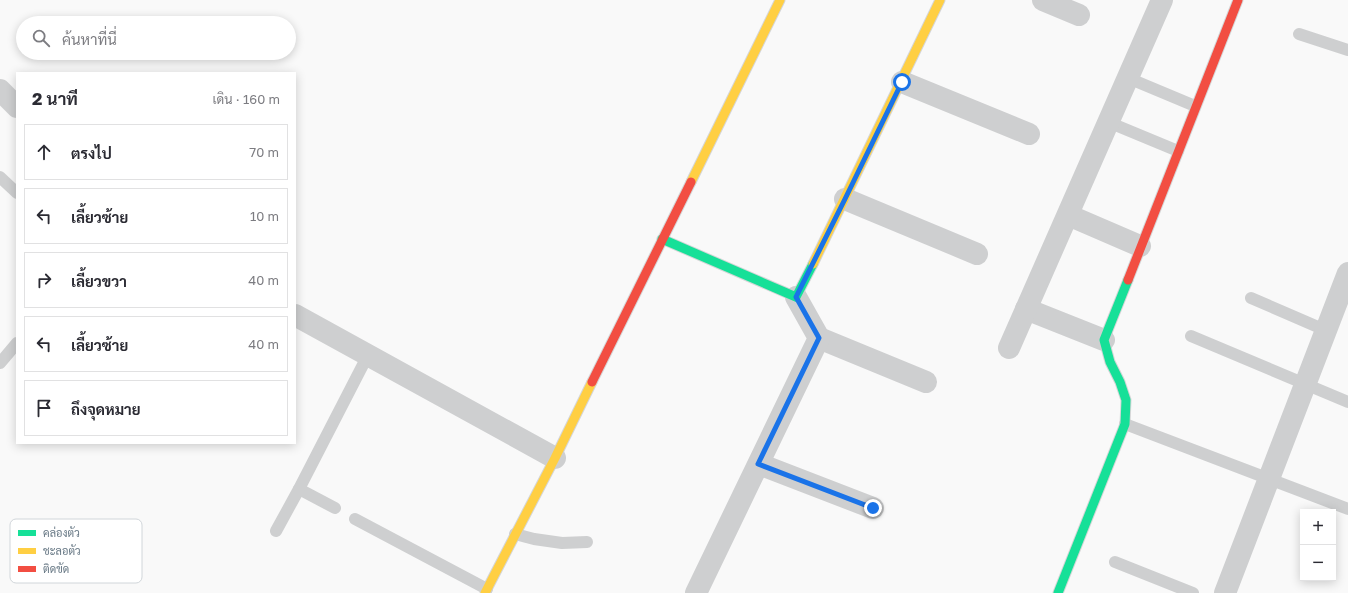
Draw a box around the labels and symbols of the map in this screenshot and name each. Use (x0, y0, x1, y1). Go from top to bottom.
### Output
route start (893, 73, 911, 91)
route end (864, 499, 882, 517)
legend (10, 519, 142, 583)
text: คล่องตัว (43, 526, 80, 539)
text: ชะลอตัว (43, 544, 81, 557)
text: ติดขัด (43, 562, 69, 575)

